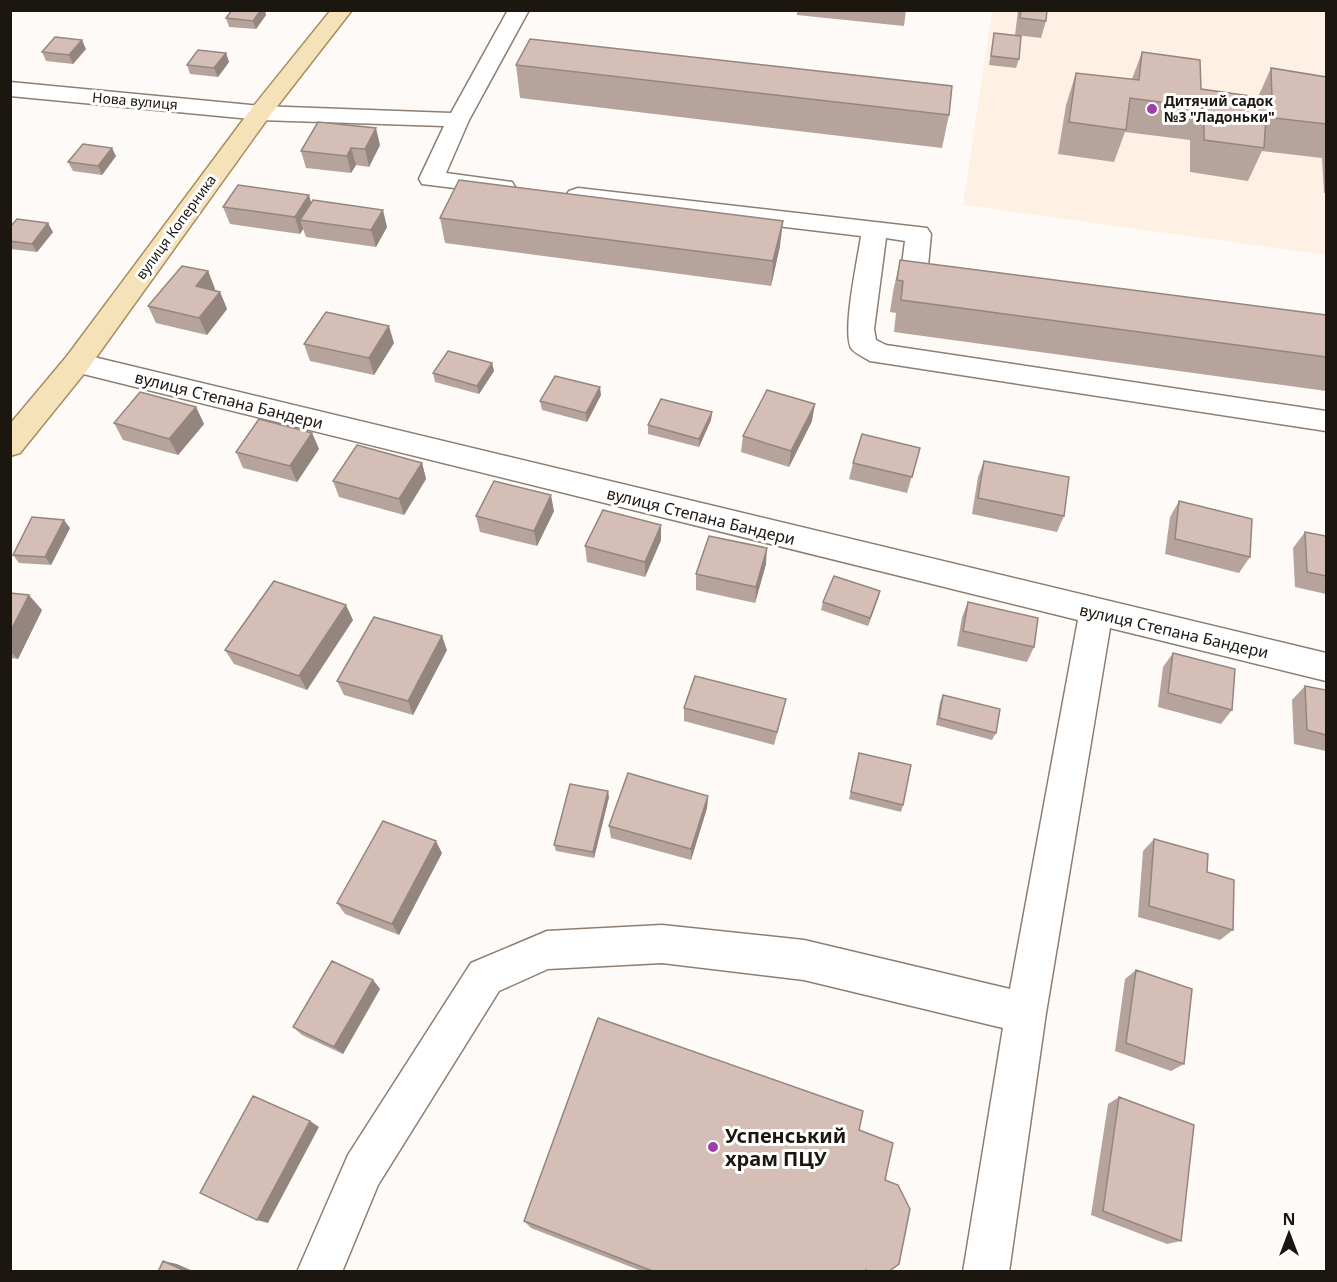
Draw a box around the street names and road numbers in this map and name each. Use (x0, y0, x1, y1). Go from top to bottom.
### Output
street label: Нова вулиця (91, 87, 179, 114)
street label: вулиця Коперника (131, 171, 220, 283)
street label: вулиця Степана Бандери (133, 366, 325, 434)
street label: вулиця Степана Бандери (605, 482, 797, 550)
street label: вулиця Степана Бандери (1077, 599, 1271, 663)

